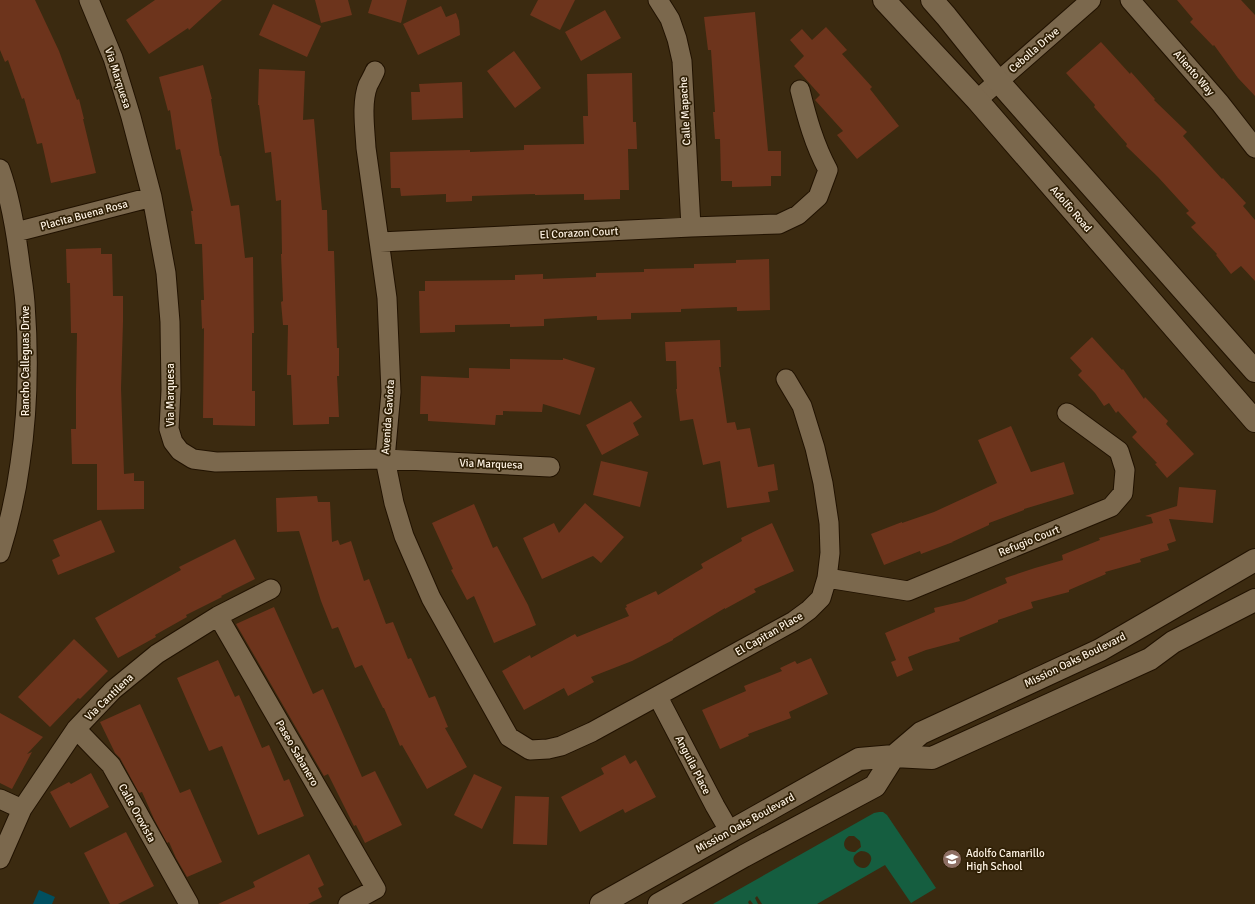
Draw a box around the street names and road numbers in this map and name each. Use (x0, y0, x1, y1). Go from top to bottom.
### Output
street label: Cebolla Drive (1006, 25, 1062, 75)
street label: Via Marquesa (102, 46, 134, 111)
street label: Aliento Way (1171, 48, 1218, 99)
street label: Calle Mapache (677, 76, 693, 146)
street label: Adolfo Road (1048, 183, 1095, 235)
street label: Placita Buena Rosa (39, 197, 129, 233)
street label: El Corazon Court (539, 224, 619, 242)
street label: Rancho Calleguas Drive (19, 306, 32, 416)
street label: Via Marquesa (164, 363, 177, 427)
street label: Avenida Gaviota (379, 379, 397, 455)
street label: Via Marquesa (459, 456, 523, 472)
street label: Refugio Court (996, 523, 1062, 559)
street label: El Capitan Place (733, 609, 805, 659)
street label: Mission Oaks Boulevard (1022, 630, 1128, 690)
street label: Via Cantilena (82, 670, 136, 723)
street label: Paseo Sabanero (273, 718, 321, 789)
street label: Anguila Place (673, 733, 713, 797)
street label: Calle Orovista (116, 781, 159, 845)
street label: Mission Oaks Boulevard (693, 790, 797, 856)

